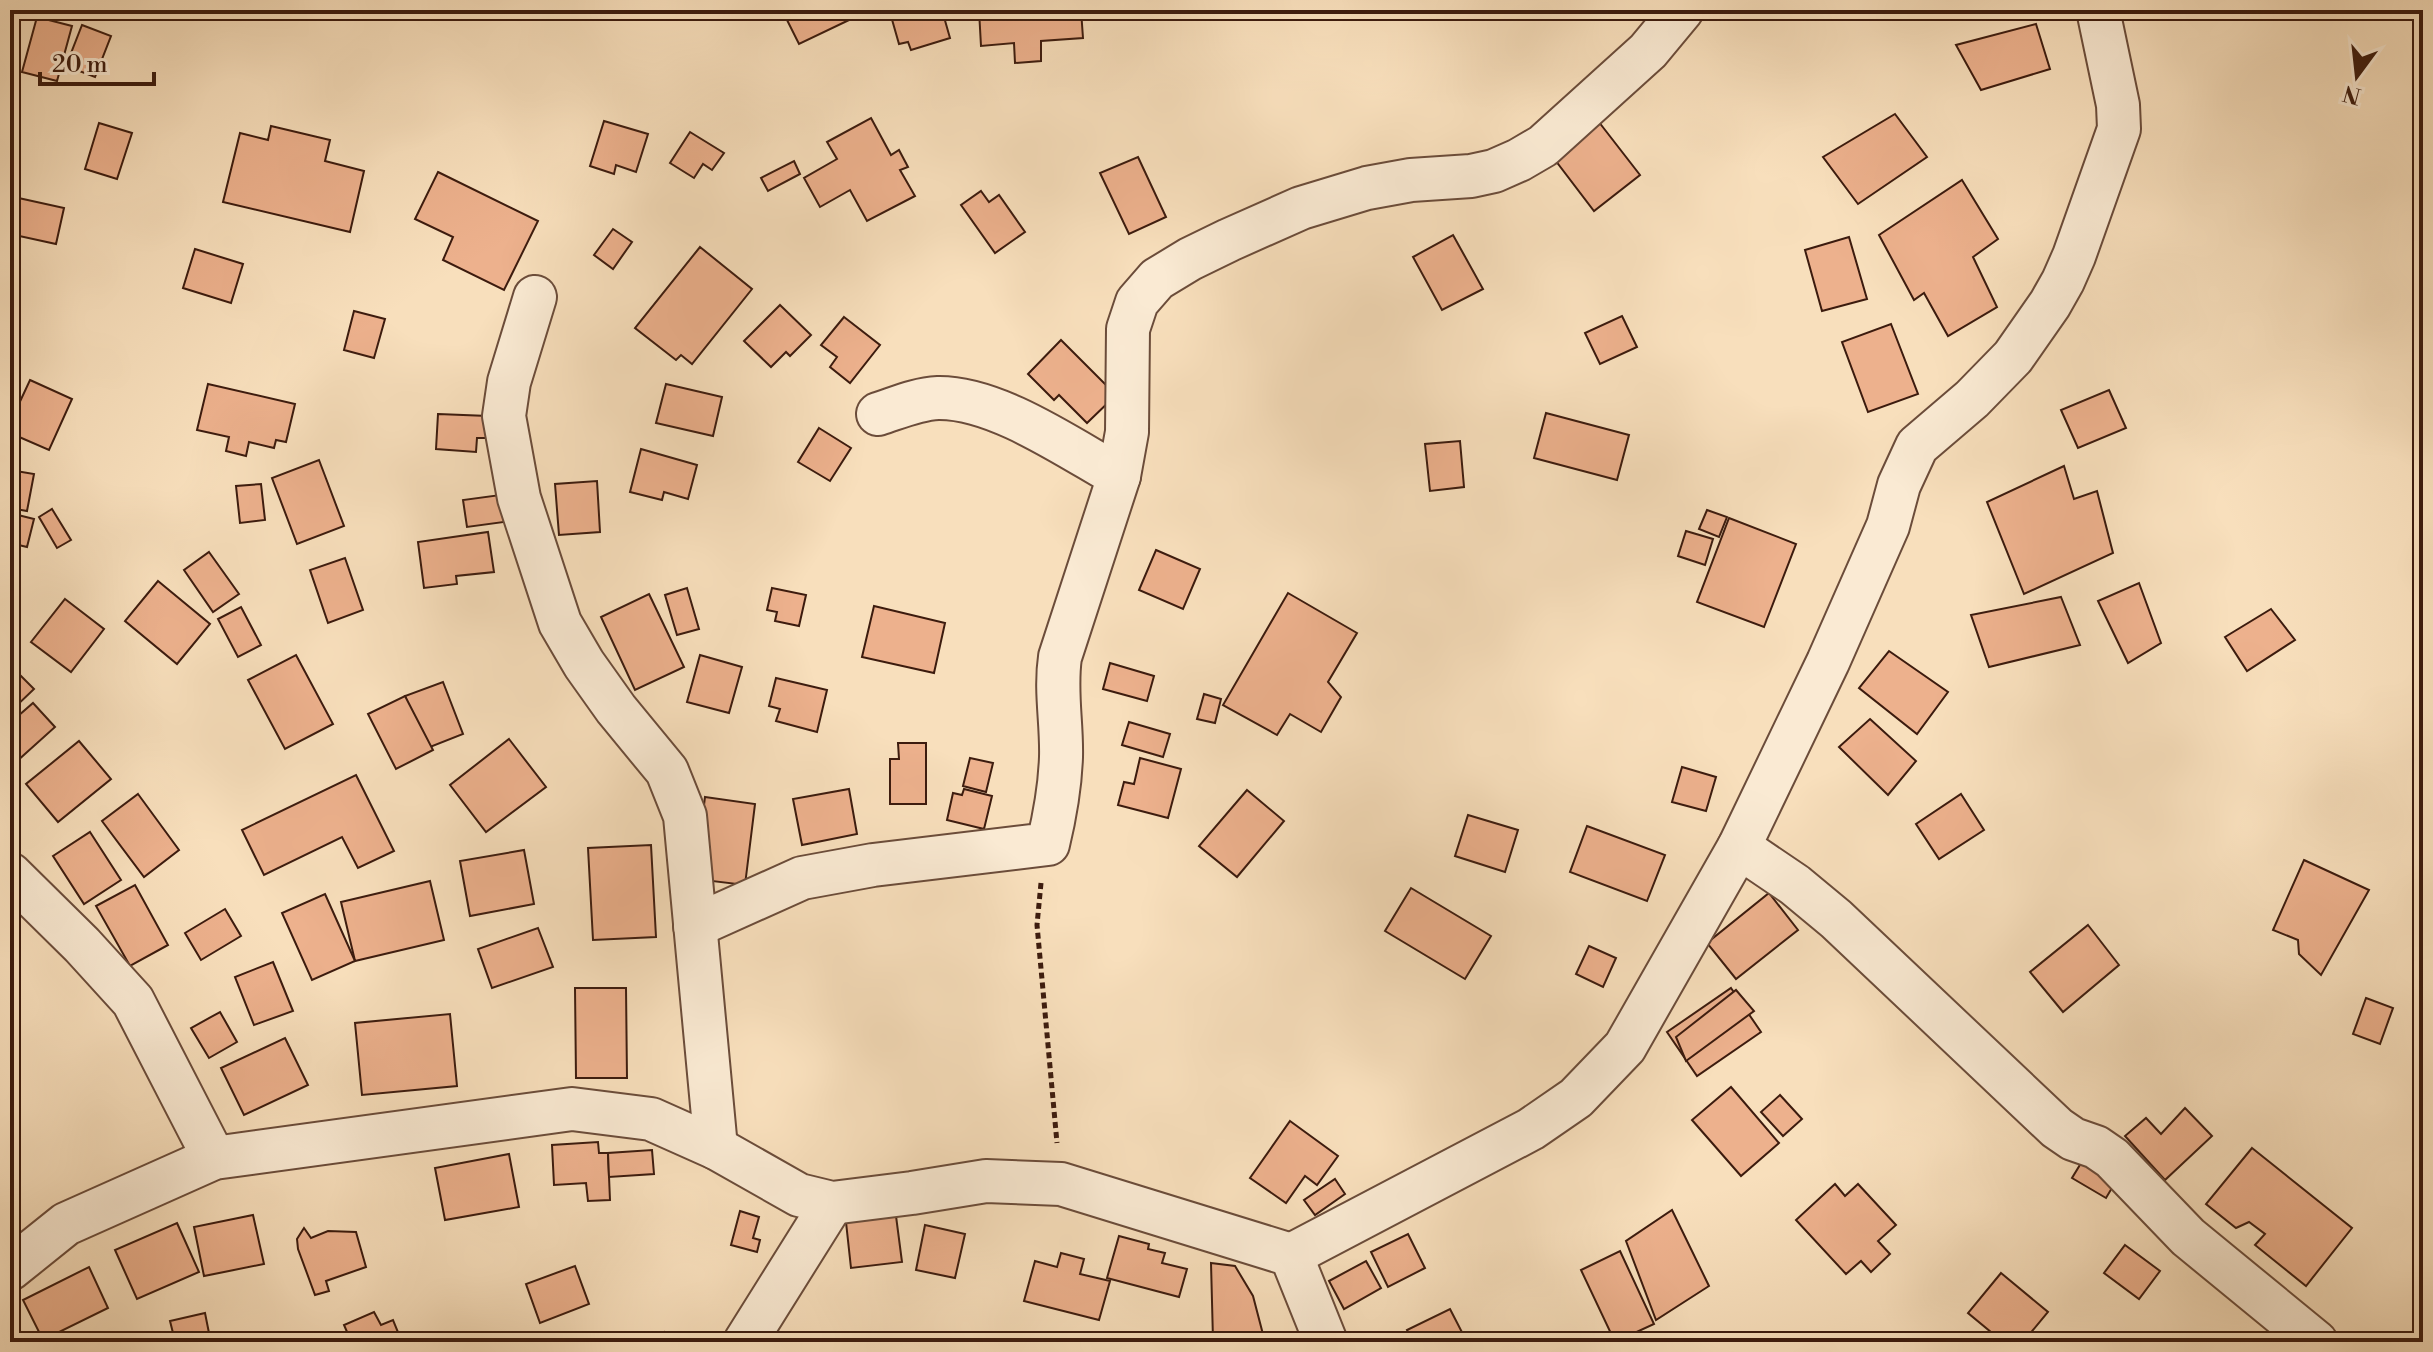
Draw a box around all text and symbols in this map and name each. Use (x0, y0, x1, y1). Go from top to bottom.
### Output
scale bar (40, 36, 154, 86)
north arrow (2317, 36, 2397, 116)
text: 20 m (52, 50, 108, 80)
text: N (2340, 78, 2364, 109)

